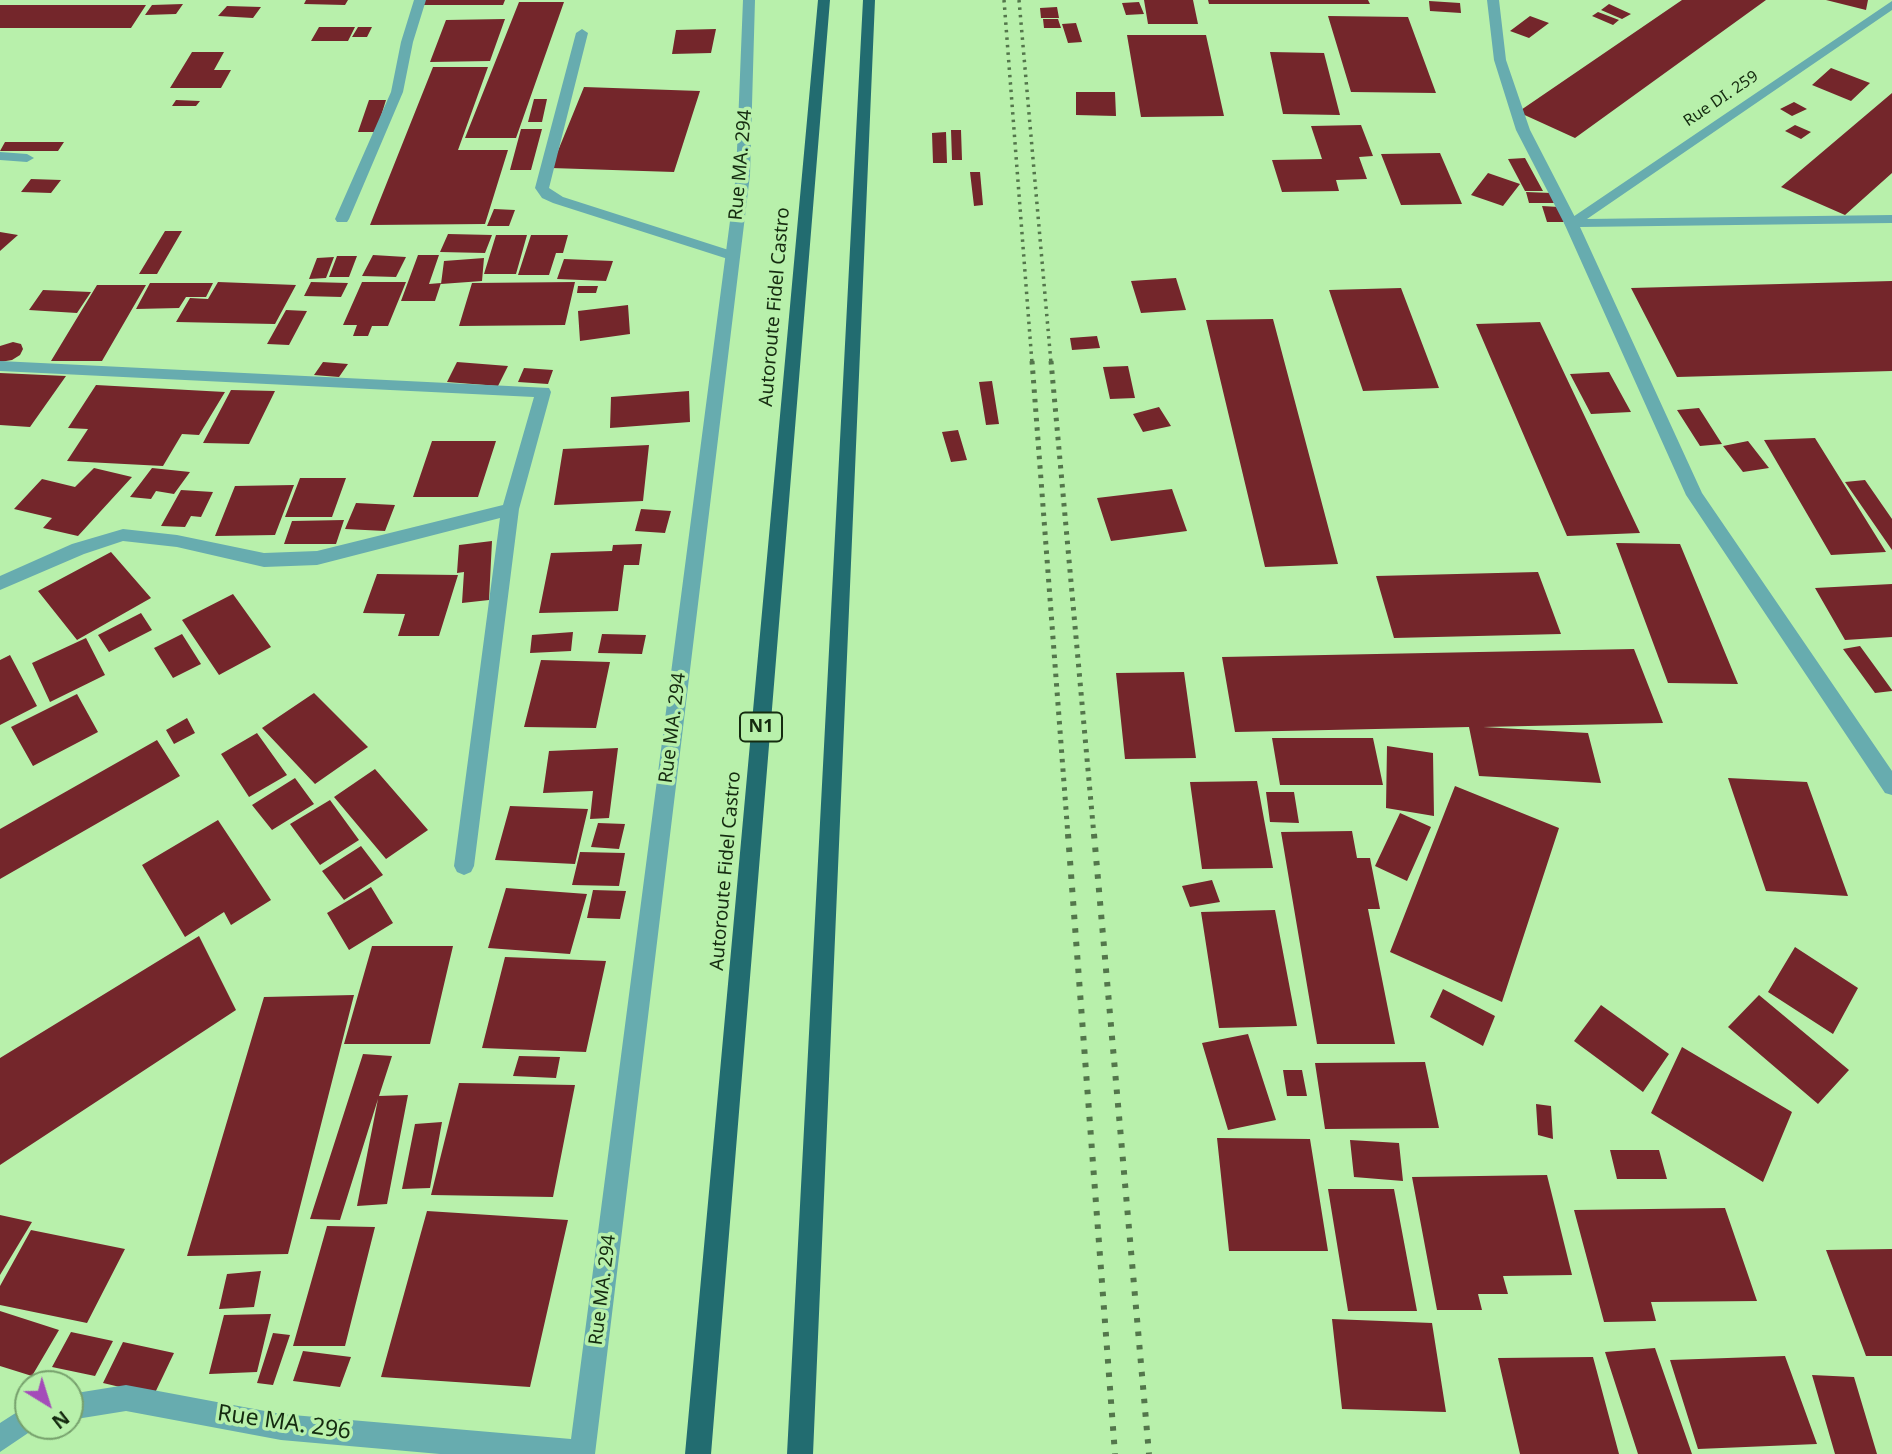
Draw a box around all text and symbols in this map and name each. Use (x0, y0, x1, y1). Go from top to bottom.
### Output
street label: Rue DI. 259 (1680, 67, 1762, 131)
street label: Rue MA. 294 (725, 109, 757, 221)
street label: Autoroute Fidel Castro (755, 206, 795, 408)
street label: Rue MA. 294 (655, 671, 691, 785)
road number: N1 (740, 712, 782, 742)
street label: Autoroute Fidel Castro (706, 770, 746, 972)
street label: Rue MA. 294 (585, 1233, 621, 1347)
north arrow (14, 1370, 84, 1440)
street label: Rue MA. 296 (215, 1400, 353, 1446)
text: N (47, 1405, 75, 1435)

